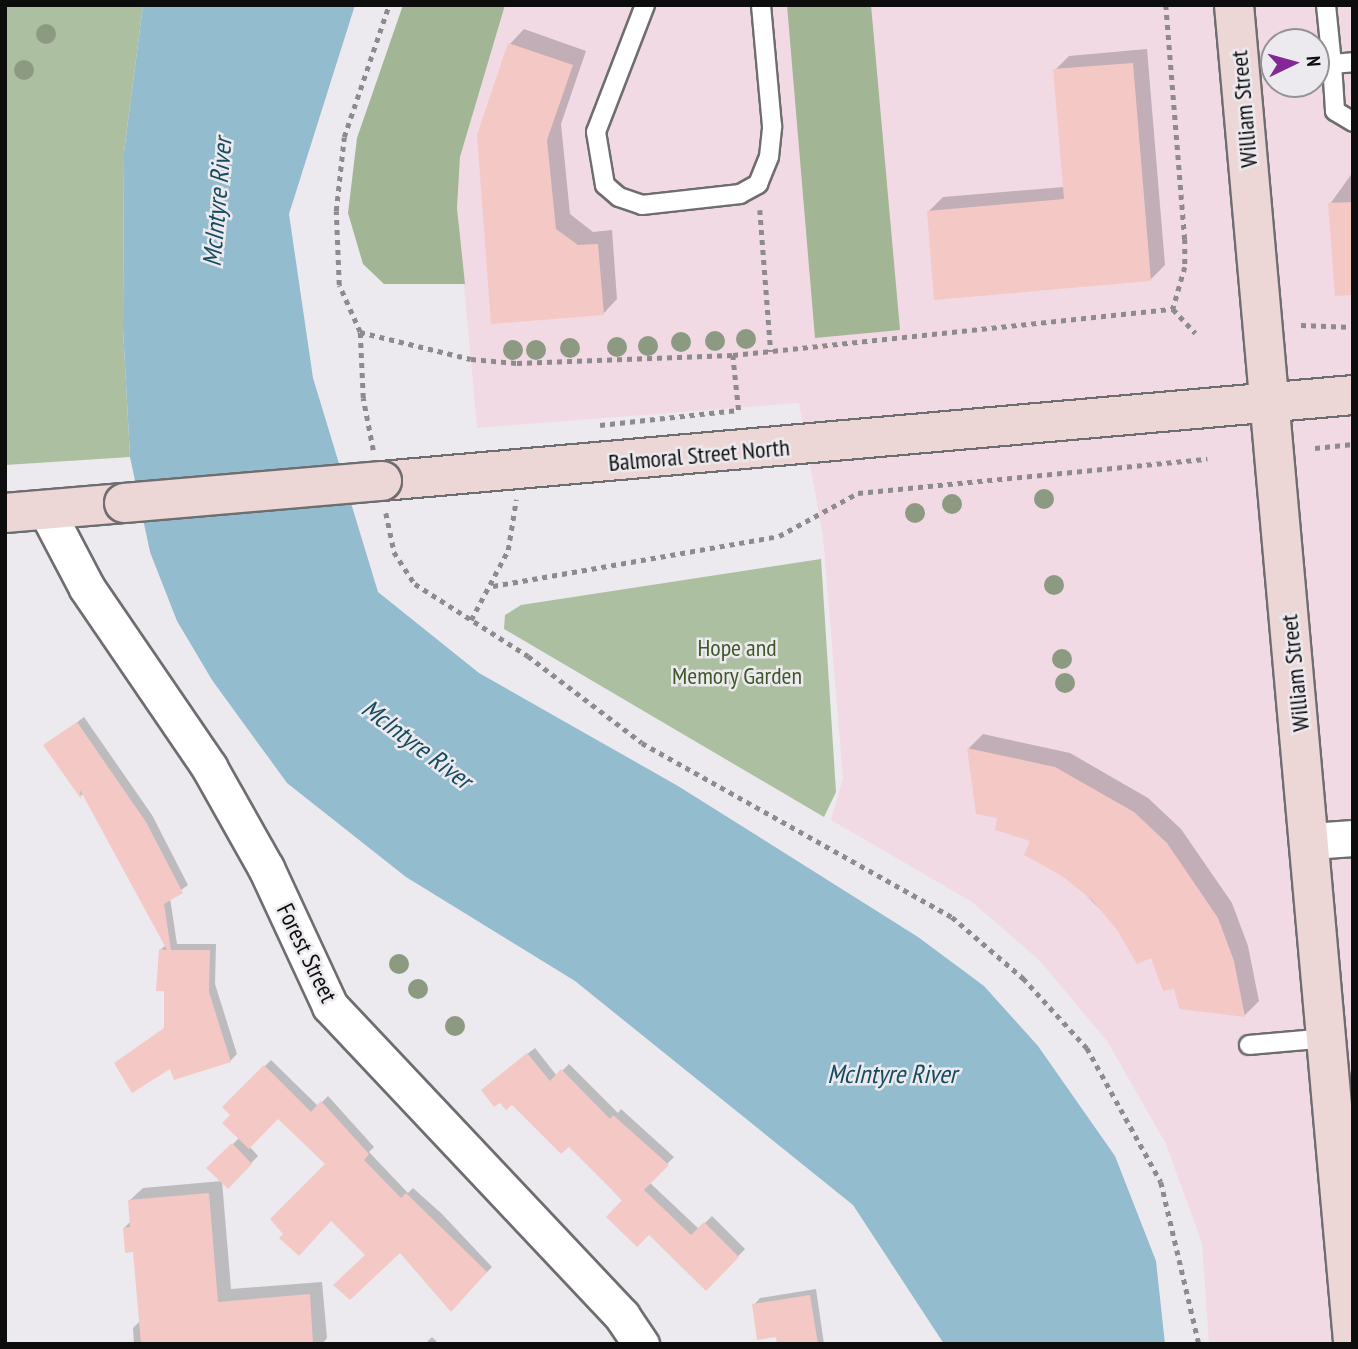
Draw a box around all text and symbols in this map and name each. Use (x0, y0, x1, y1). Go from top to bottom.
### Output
north arrow (1260, 28, 1330, 98)
street label: William Street (1225, 49, 1263, 169)
text: N (1302, 55, 1326, 67)
water label: McIntyre River (196, 136, 238, 268)
street label: Balmoral Street North (607, 433, 791, 477)
street label: William Street (1275, 613, 1315, 733)
park label: Hope and Memory Garden (672, 634, 802, 690)
water label: McIntyre River (356, 693, 478, 795)
street label: Forest Street (271, 899, 343, 1007)
water label: McIntyre River (827, 1058, 957, 1090)

